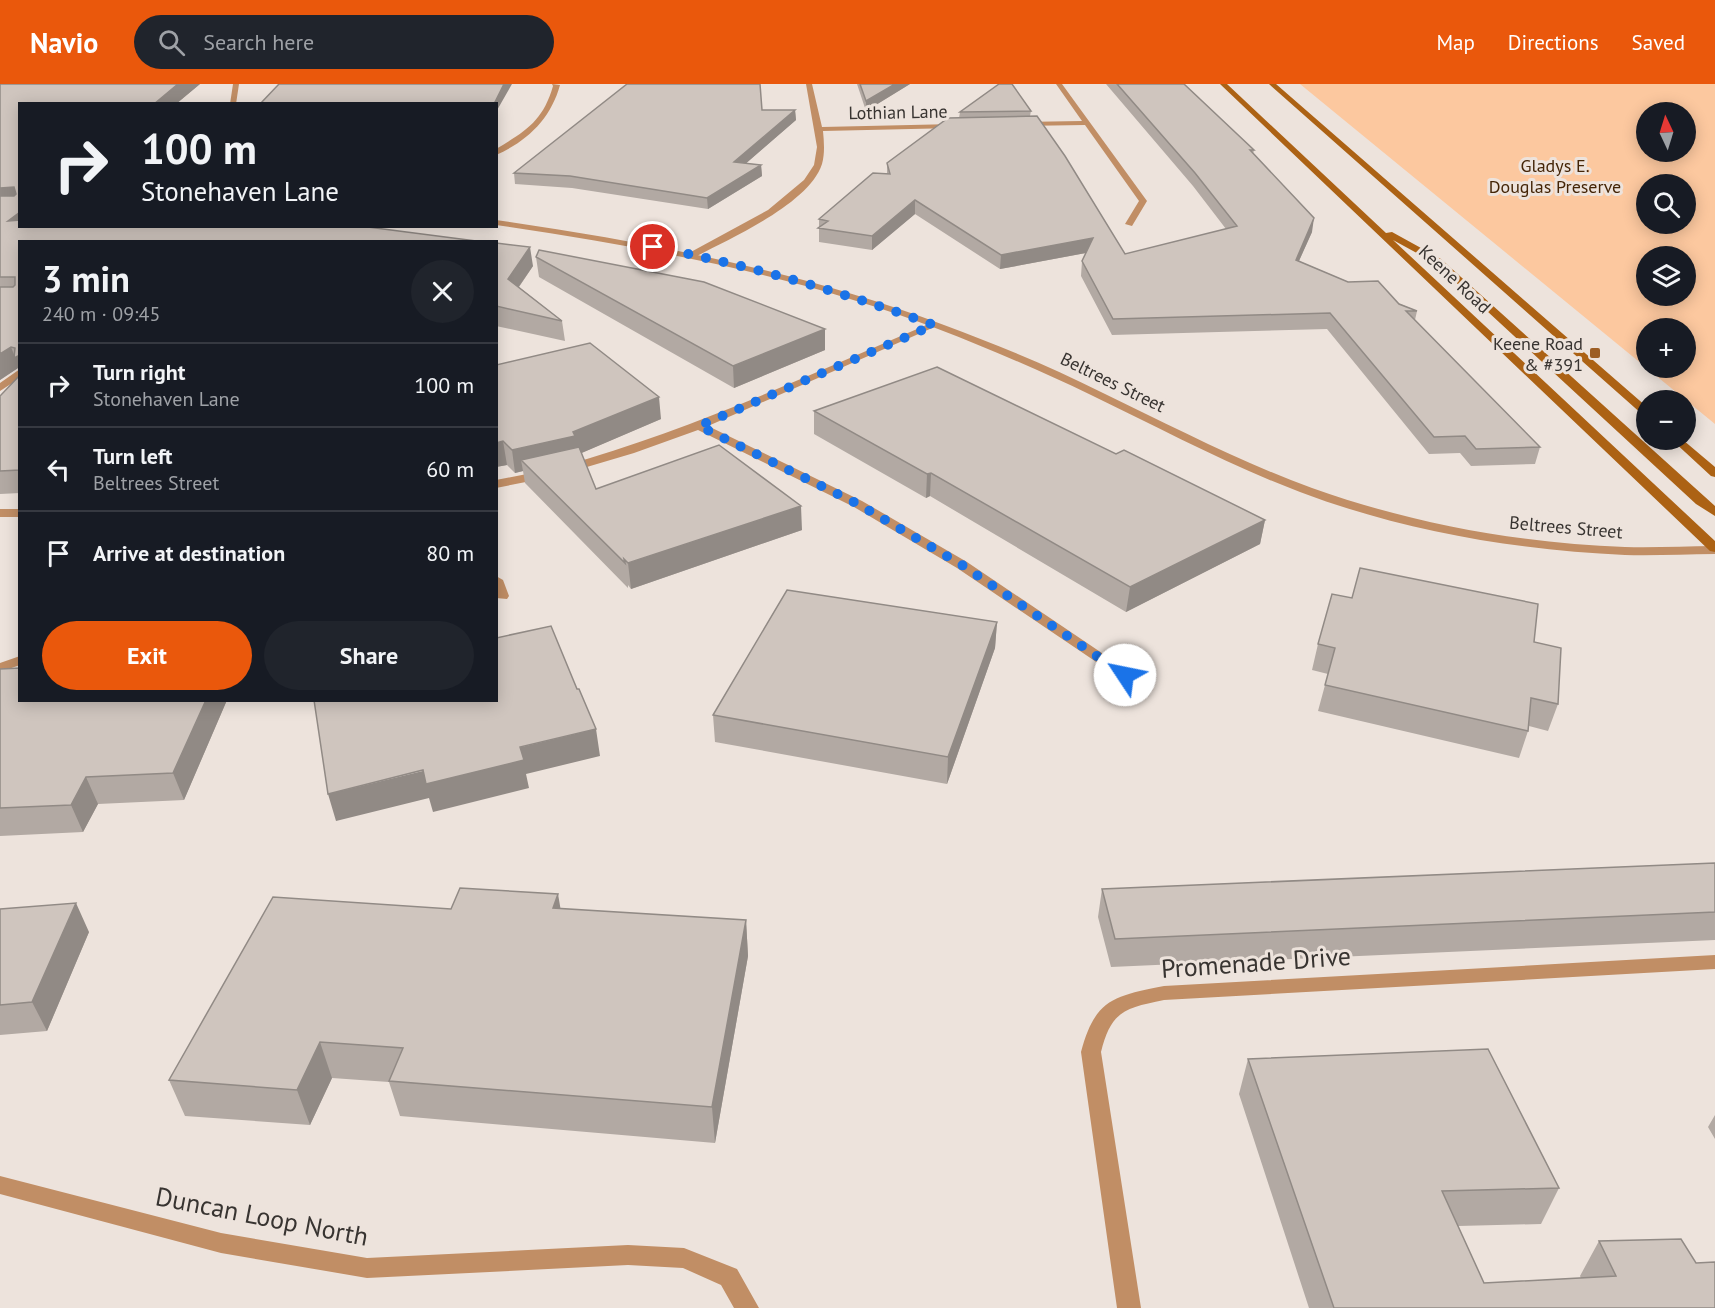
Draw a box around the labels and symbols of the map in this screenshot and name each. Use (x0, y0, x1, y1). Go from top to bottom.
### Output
street label: Lothian Lane (848, 100, 948, 124)
north arrow (1636, 102, 1696, 162)
park label: Gladys E. Douglas Preserve (1489, 154, 1621, 198)
pin (627, 221, 678, 272)
street label: Keene Road (1414, 240, 1496, 318)
place label: Keene Road & #391 (1493, 332, 1583, 376)
marker: Keene Road & #391 (1588, 346, 1602, 360)
street label: Beltrees Street (1057, 347, 1169, 417)
street label: Beltrees Street (1508, 511, 1624, 543)
position arrow (1093, 643, 1157, 707)
street label: Promenade Drive (1160, 939, 1352, 985)
street label: Duncan Loop North (153, 1179, 371, 1253)

